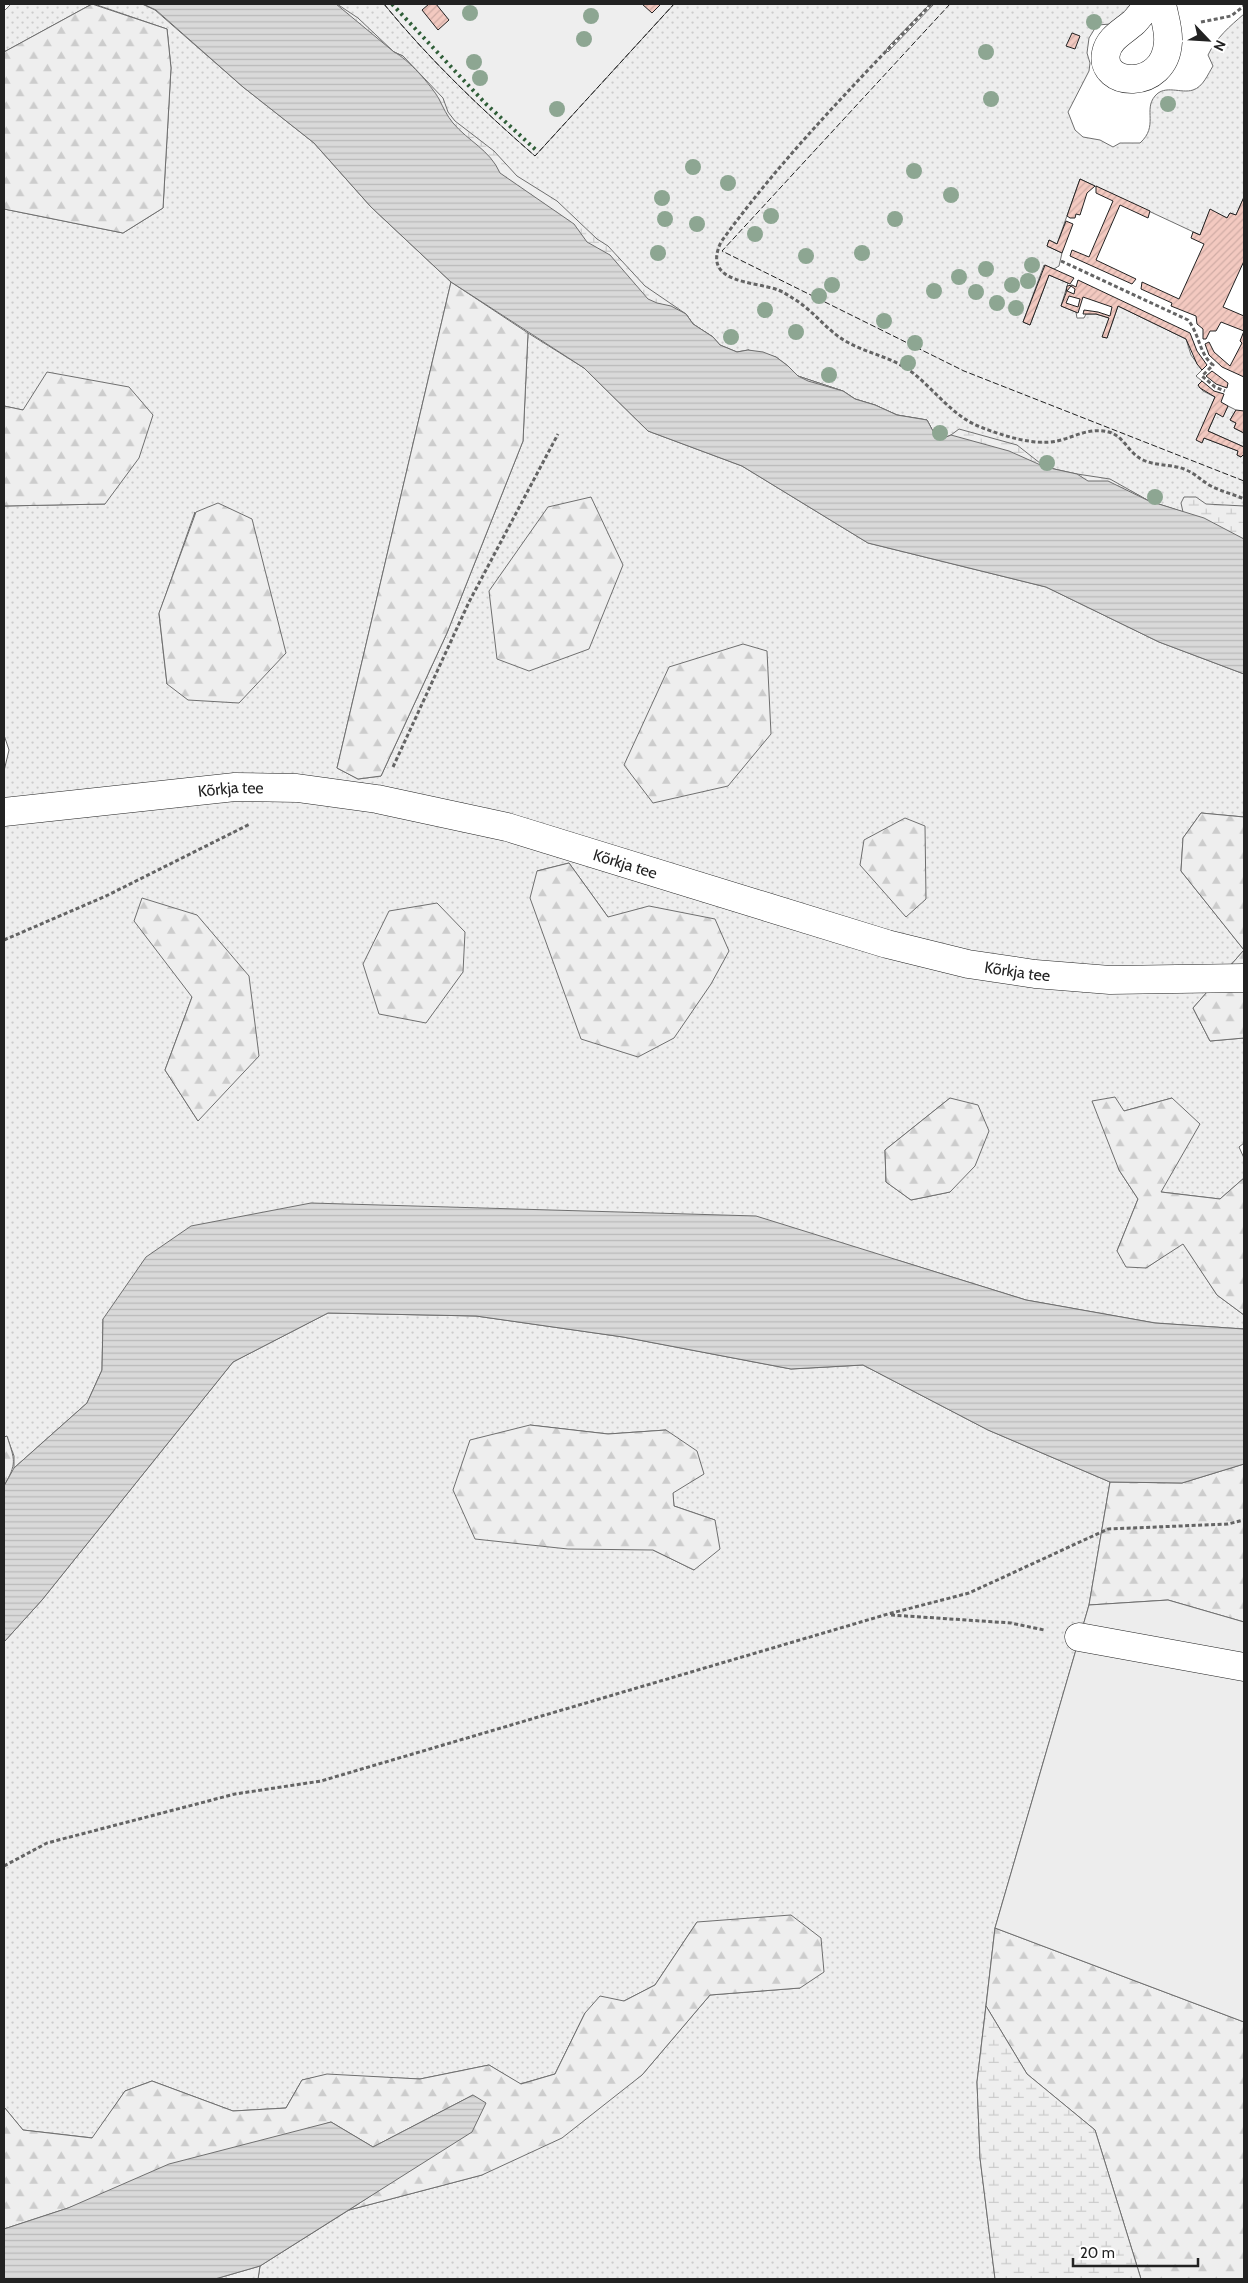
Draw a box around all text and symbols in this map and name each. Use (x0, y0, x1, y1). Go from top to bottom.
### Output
north arrow (1183, 15, 1233, 65)
text: N (1210, 37, 1230, 54)
street label: Kõrkja tee (197, 777, 264, 800)
street label: Kõrkja tee (591, 845, 660, 882)
street label: Kõrkja tee (983, 957, 1051, 985)
scale bar (1073, 2236, 1198, 2268)
text: 20 m (1080, 2244, 1115, 2262)

